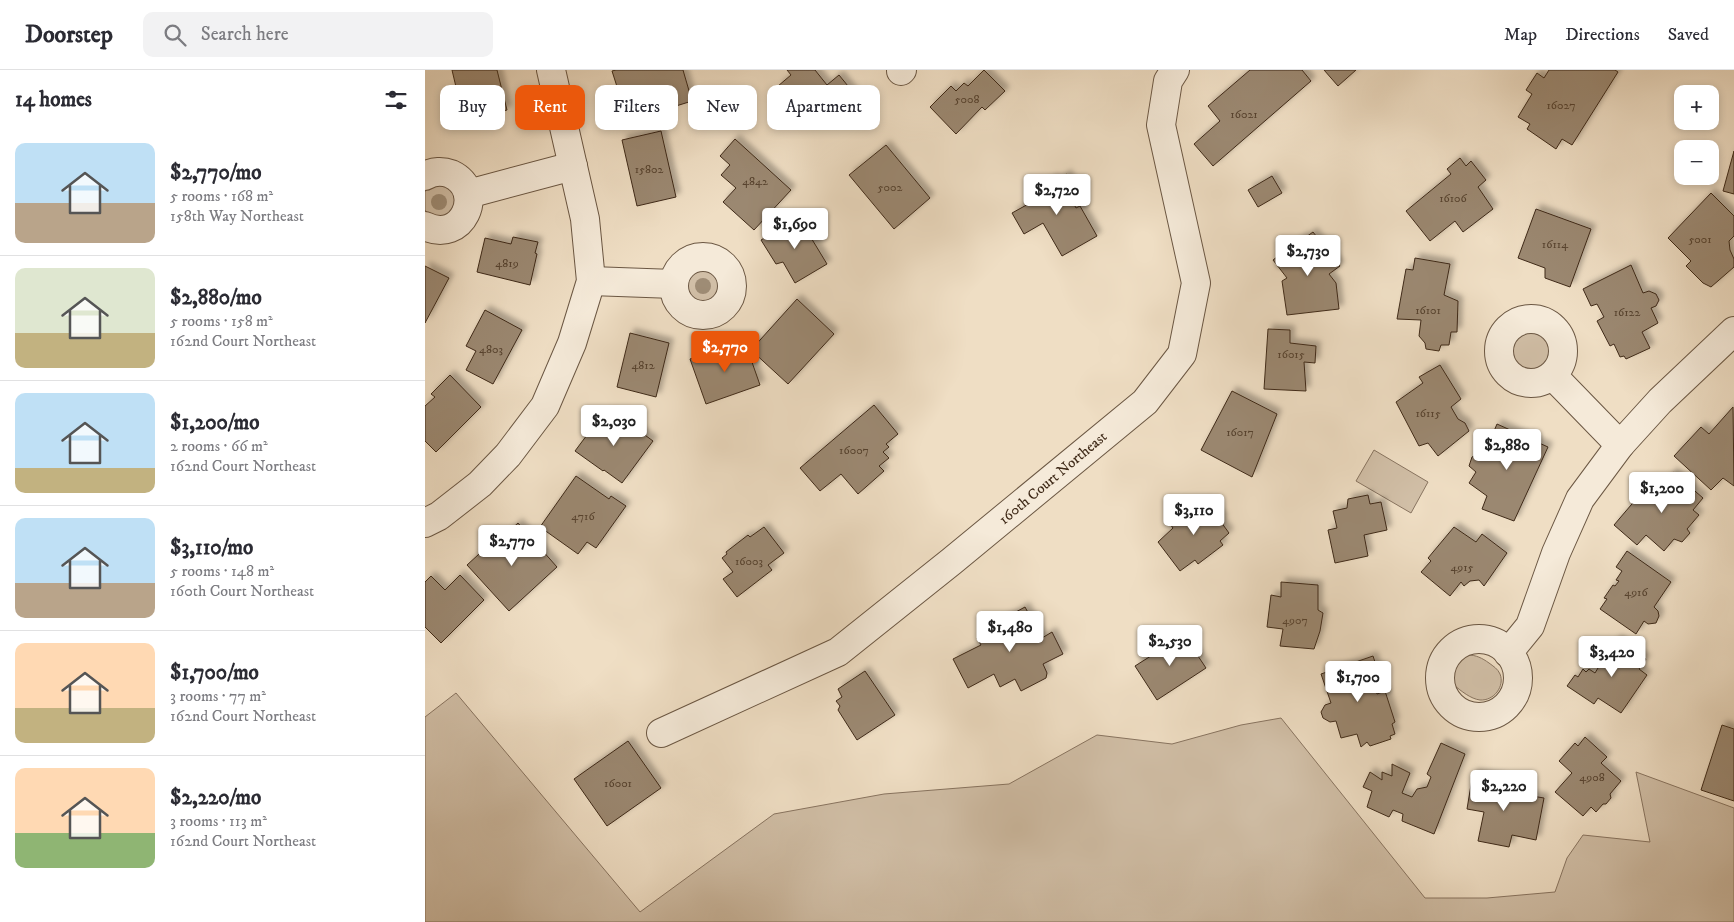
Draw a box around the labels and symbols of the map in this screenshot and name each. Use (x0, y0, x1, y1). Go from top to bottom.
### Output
house number: 5008 (955, 92, 979, 107)
house number: 16027 (1547, 98, 1576, 113)
house number: 16021 (1230, 107, 1258, 122)
house number: 15802 (635, 162, 663, 177)
house number: 4842 (742, 174, 768, 189)
pin: $2,720 (1016, 174, 1098, 216)
house number: 5002 (878, 180, 902, 195)
house number: 16106 (1439, 191, 1468, 206)
pin: $1,690 (754, 208, 836, 250)
house number: 5001 (1688, 232, 1712, 247)
pin: $2,730 (1267, 234, 1349, 277)
house number: 16114 (1542, 237, 1569, 252)
house number: 4819 (495, 256, 519, 271)
house number: 16101 (1415, 303, 1441, 318)
house number: 16122 (1614, 305, 1640, 320)
pin: $2,770 (684, 330, 766, 373)
house number: 4803 (479, 342, 503, 357)
house number: 16015 (1277, 347, 1305, 362)
house number: 4812 (631, 358, 655, 373)
pin: $2,030 (573, 404, 655, 447)
house number: 16115 (1415, 406, 1441, 421)
house number: 16017 (1226, 425, 1254, 440)
street label: 160th Court Northeast (995, 427, 1111, 529)
pin: $2,880 (1466, 428, 1548, 471)
house number: 16007 (839, 443, 869, 458)
pin: $1,200 (1621, 472, 1703, 514)
pin: $3,110 (1153, 494, 1235, 536)
house number: 4716 (571, 509, 595, 524)
pin: $2,770 (471, 524, 553, 567)
house number: 16003 (735, 554, 763, 569)
house number: 4915 (1450, 560, 1474, 575)
house number: 4916 (1624, 585, 1648, 600)
pin: $1,480 (969, 610, 1051, 653)
house number: 4907 (1282, 613, 1308, 628)
pin: $2,530 (1129, 624, 1211, 667)
pin: $3,420 (1571, 636, 1653, 678)
pin: $1,700 (1317, 660, 1399, 703)
pin: $2,220 (1463, 770, 1545, 812)
house number: 4908 (1579, 770, 1605, 785)
house number: 16001 (604, 776, 632, 791)

